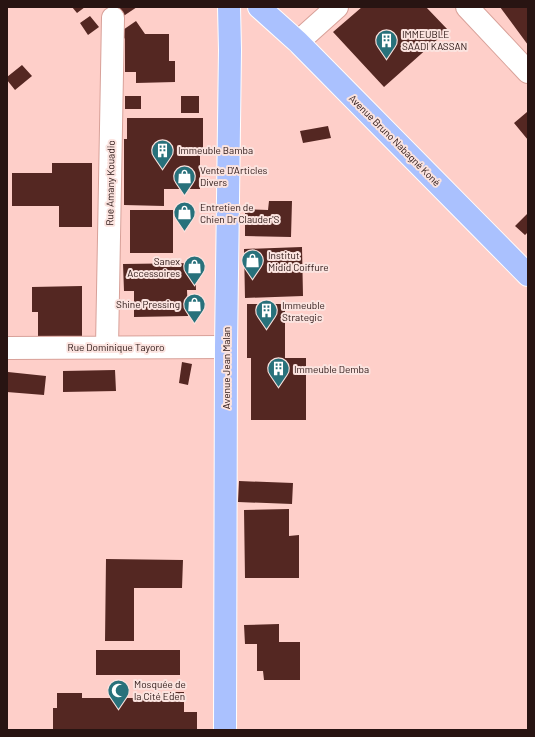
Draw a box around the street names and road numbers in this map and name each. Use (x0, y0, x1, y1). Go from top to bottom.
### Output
street label: Avenue Bruno Nabagné Koné (347, 92, 443, 188)
street label: Rue Amany Kouadio (103, 140, 117, 226)
street label: Avenue Jean Malan (220, 327, 232, 409)
street label: Rue Dominique Tayoro (68, 341, 164, 353)

